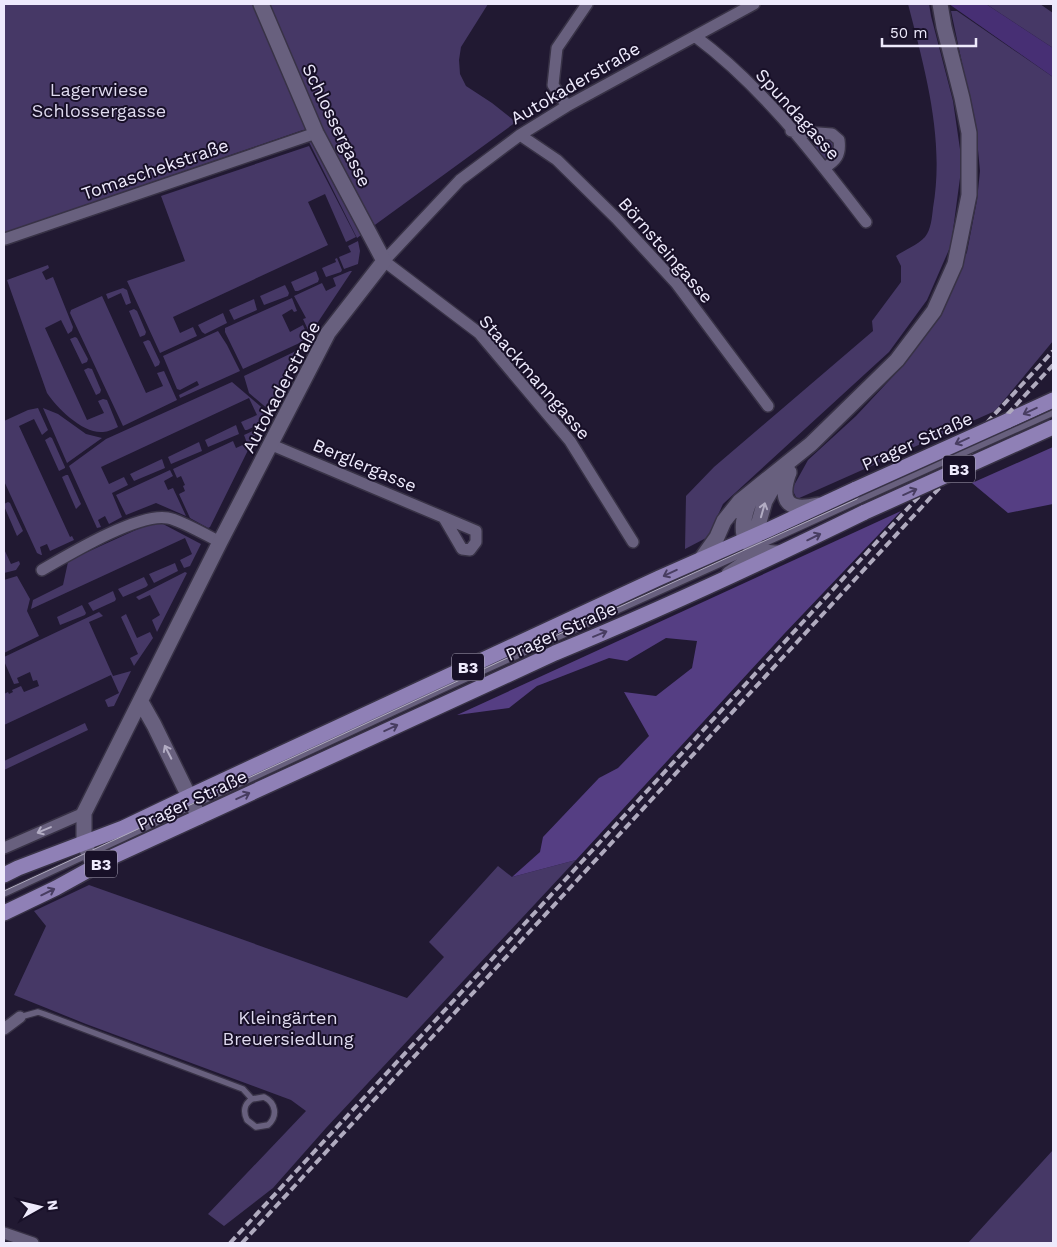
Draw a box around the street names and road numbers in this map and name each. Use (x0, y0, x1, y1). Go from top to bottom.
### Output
street label: Autokaderstraße (507, 37, 643, 129)
street label: Schlossergasse (298, 60, 376, 190)
street label: Spundagasse (752, 64, 844, 164)
street label: Tomaschekstraße (79, 134, 231, 204)
street label: Börnsteingasse (614, 193, 718, 307)
street label: Staackmanngasse (475, 310, 595, 444)
street label: Autokaderstraße (237, 318, 325, 456)
street label: Prager Straße (858, 407, 976, 475)
street label: Berglergasse (310, 434, 420, 496)
road number: B3 (943, 456, 975, 482)
street label: Prager Straße (502, 597, 620, 665)
road number: B3 (452, 654, 484, 680)
street label: Prager Straße (134, 765, 250, 835)
road number: B3 (85, 851, 117, 878)

